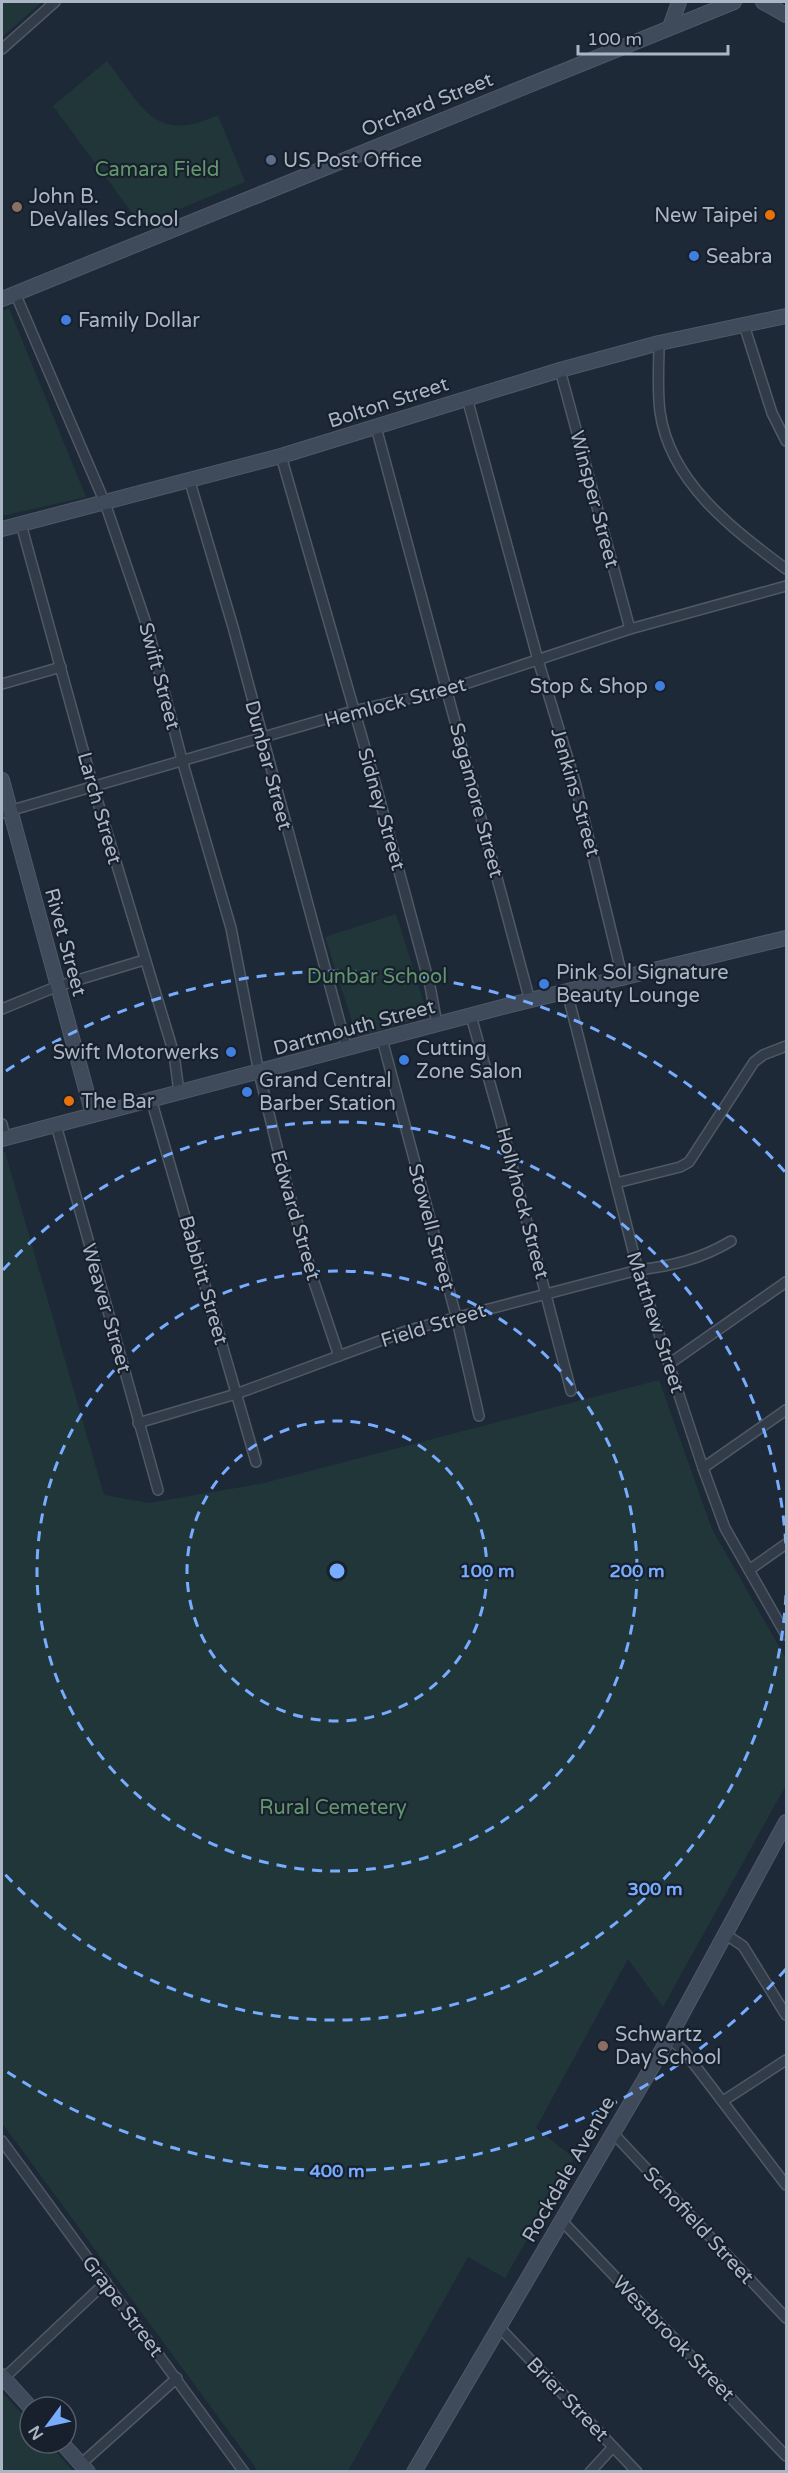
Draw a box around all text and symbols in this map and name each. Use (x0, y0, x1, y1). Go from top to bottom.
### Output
scale bar (578, 18, 728, 56)
text: 100 m (587, 28, 642, 50)
street label: Orchard Street (358, 67, 497, 142)
place label: US Post Office (283, 149, 422, 173)
marker: US Post Office (264, 153, 278, 167)
park label: Camara Field (95, 158, 219, 182)
place label: John B. DeValles School (29, 185, 178, 232)
marker: John B. DeValles School (10, 200, 24, 214)
place label: New Taipei (654, 204, 758, 228)
marker: New Taipei (763, 208, 777, 222)
place label: Seabra (706, 245, 772, 269)
marker: Seabra (687, 249, 701, 263)
place label: Family Dollar (78, 309, 200, 333)
marker: Family Dollar (59, 313, 73, 327)
street label: Bolton Street (325, 372, 452, 434)
street label: Winsper Street (564, 428, 624, 571)
street label: Swift Street (133, 620, 185, 733)
street label: Hemlock Street (322, 672, 469, 733)
place label: Stop & Shop (530, 675, 648, 699)
marker: Stop & Shop (653, 679, 667, 693)
street label: Dunbar Street (239, 698, 297, 833)
street label: Sagamore Street (444, 720, 508, 880)
street label: Jenkins Street (545, 725, 605, 860)
street label: Sidney Street (352, 745, 410, 874)
street label: Larch Street (72, 750, 127, 867)
street label: Rivet Street (39, 886, 91, 999)
place label: Pink Sol Signature Beauty Lounge (556, 961, 729, 1008)
park label: Dunbar School (307, 965, 447, 989)
marker: Pink Sol Signature Beauty Lounge (537, 977, 551, 991)
street label: Dartmouth Street (271, 995, 438, 1061)
place label: Cutting Zone Salon (416, 1037, 523, 1084)
place label: Swift Motorwerks (53, 1041, 219, 1065)
marker: Swift Motorwerks (224, 1045, 238, 1059)
marker: Cutting Zone Salon (397, 1053, 411, 1067)
place label: Grand Central Barber Station (259, 1069, 396, 1116)
marker: Grand Central Barber Station (240, 1085, 254, 1099)
place label: The Bar (81, 1090, 155, 1114)
marker: The Bar (62, 1094, 76, 1108)
street label: Hollyhock Street (490, 1125, 554, 1282)
street label: Edward Street (265, 1147, 325, 1284)
street label: Stowell Street (403, 1161, 460, 1294)
street label: Babbitt Street (173, 1213, 233, 1348)
street label: Weaver Street (76, 1241, 136, 1376)
street label: Matthew Street (621, 1249, 689, 1396)
street label: Field Street (378, 1299, 489, 1353)
text: 100 m (459, 1560, 515, 1582)
text: 200 m (609, 1560, 665, 1582)
centre of rings (327, 1561, 347, 1581)
park label: Rural Cemetery (259, 1796, 407, 1820)
text: 300 m (627, 1878, 683, 1900)
place label: Schwartz Day School (615, 2023, 721, 2070)
marker: Schwartz Day School (596, 2039, 610, 2053)
street label: Rockdale Avenue (517, 2092, 620, 2247)
text: 400 m (309, 2160, 365, 2182)
street label: Schofield Street (638, 2162, 759, 2289)
street label: Grape Street (76, 2251, 168, 2362)
street label: Westbrook Street (607, 2271, 740, 2407)
street label: Brier Street (521, 2353, 614, 2447)
north arrow (18, 2395, 78, 2455)
text: N (24, 2422, 48, 2443)

